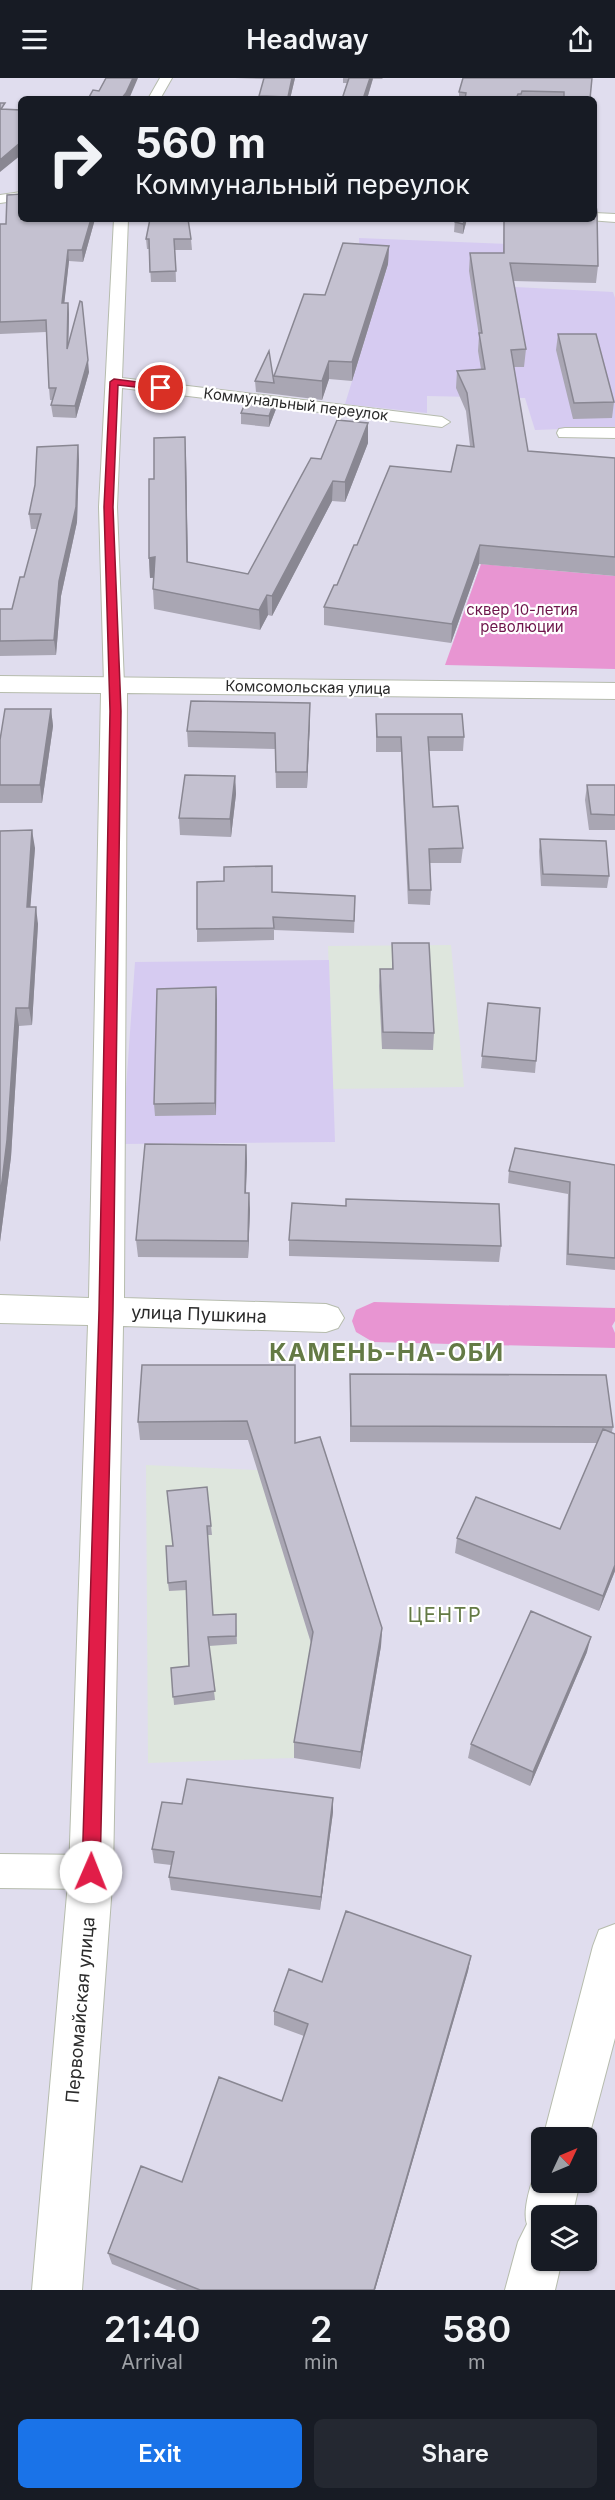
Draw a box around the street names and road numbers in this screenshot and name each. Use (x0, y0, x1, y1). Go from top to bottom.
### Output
street label: Коммунальный переулок (203, 383, 389, 425)
street label: Комсомольская улица (225, 676, 391, 698)
street label: улица Пушкина (131, 1301, 267, 1327)
street label: Первомайская улица (61, 1916, 99, 2104)

